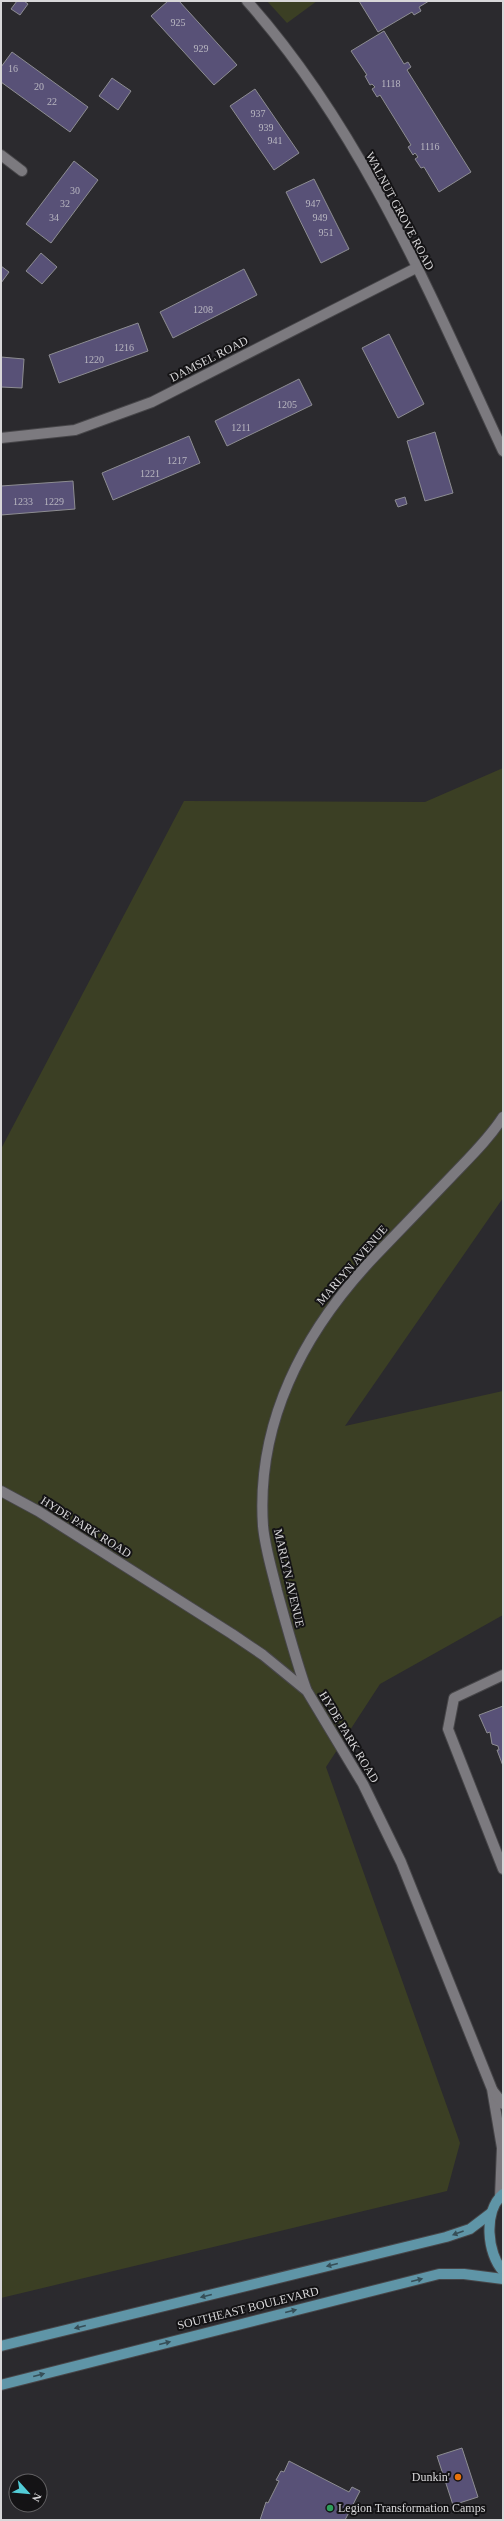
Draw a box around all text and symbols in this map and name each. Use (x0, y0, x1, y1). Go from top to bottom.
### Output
house number: 925 (171, 17, 186, 28)
house number: 929 (194, 43, 209, 54)
house number: 16 (8, 63, 18, 74)
house number: 1118 (381, 78, 401, 89)
house number: 20 (34, 81, 44, 92)
house number: 22 (47, 96, 57, 107)
house number: 937 (251, 108, 266, 119)
house number: 939 (259, 122, 274, 133)
house number: 941 (268, 135, 283, 146)
house number: 1116 (420, 141, 440, 152)
street label: WALNUT GROVE ROAD (363, 150, 437, 273)
house number: 30 (70, 185, 80, 196)
house number: 32 (60, 198, 70, 209)
house number: 947 (306, 198, 321, 209)
house number: 34 (49, 212, 59, 223)
house number: 949 (313, 212, 328, 223)
house number: 951 (319, 227, 334, 238)
house number: 1208 (193, 304, 213, 315)
street label: DAMSEL ROAD (168, 333, 251, 385)
house number: 1216 (114, 342, 134, 353)
house number: 1220 (84, 354, 104, 365)
house number: 1205 (277, 399, 297, 410)
house number: 1211 (231, 422, 251, 433)
house number: 1217 (167, 455, 187, 466)
house number: 1221 (140, 468, 160, 479)
house number: 1233 (13, 496, 33, 507)
house number: 1229 (44, 496, 64, 507)
street label: MARLYN AVENUE (314, 1222, 390, 1308)
street label: HYDE PARK ROAD (38, 1493, 134, 1561)
street label: MARLYN AVENUE (271, 1527, 307, 1629)
street label: HYDE PARK ROAD (316, 1689, 382, 1786)
one-way arrow (452, 2230, 464, 2236)
one-way arrow (326, 2262, 338, 2268)
one-way arrow (411, 2276, 423, 2282)
street label: SOUTHEAST BOULEVARD (176, 2284, 320, 2332)
one-way arrow (200, 2293, 212, 2299)
one-way arrow (285, 2308, 297, 2314)
one-way arrow (74, 2324, 86, 2330)
one-way arrow (158, 2339, 171, 2345)
one-way arrow (33, 2372, 45, 2378)
place label: Dunkin' (412, 2470, 450, 2484)
marker: Dunkin' (453, 2472, 463, 2482)
north arrow (8, 2473, 48, 2513)
text: N (30, 2491, 44, 2504)
place label: Legion Transformation Camps (338, 2501, 486, 2515)
marker: Legion Transformation Camps (325, 2503, 335, 2513)

